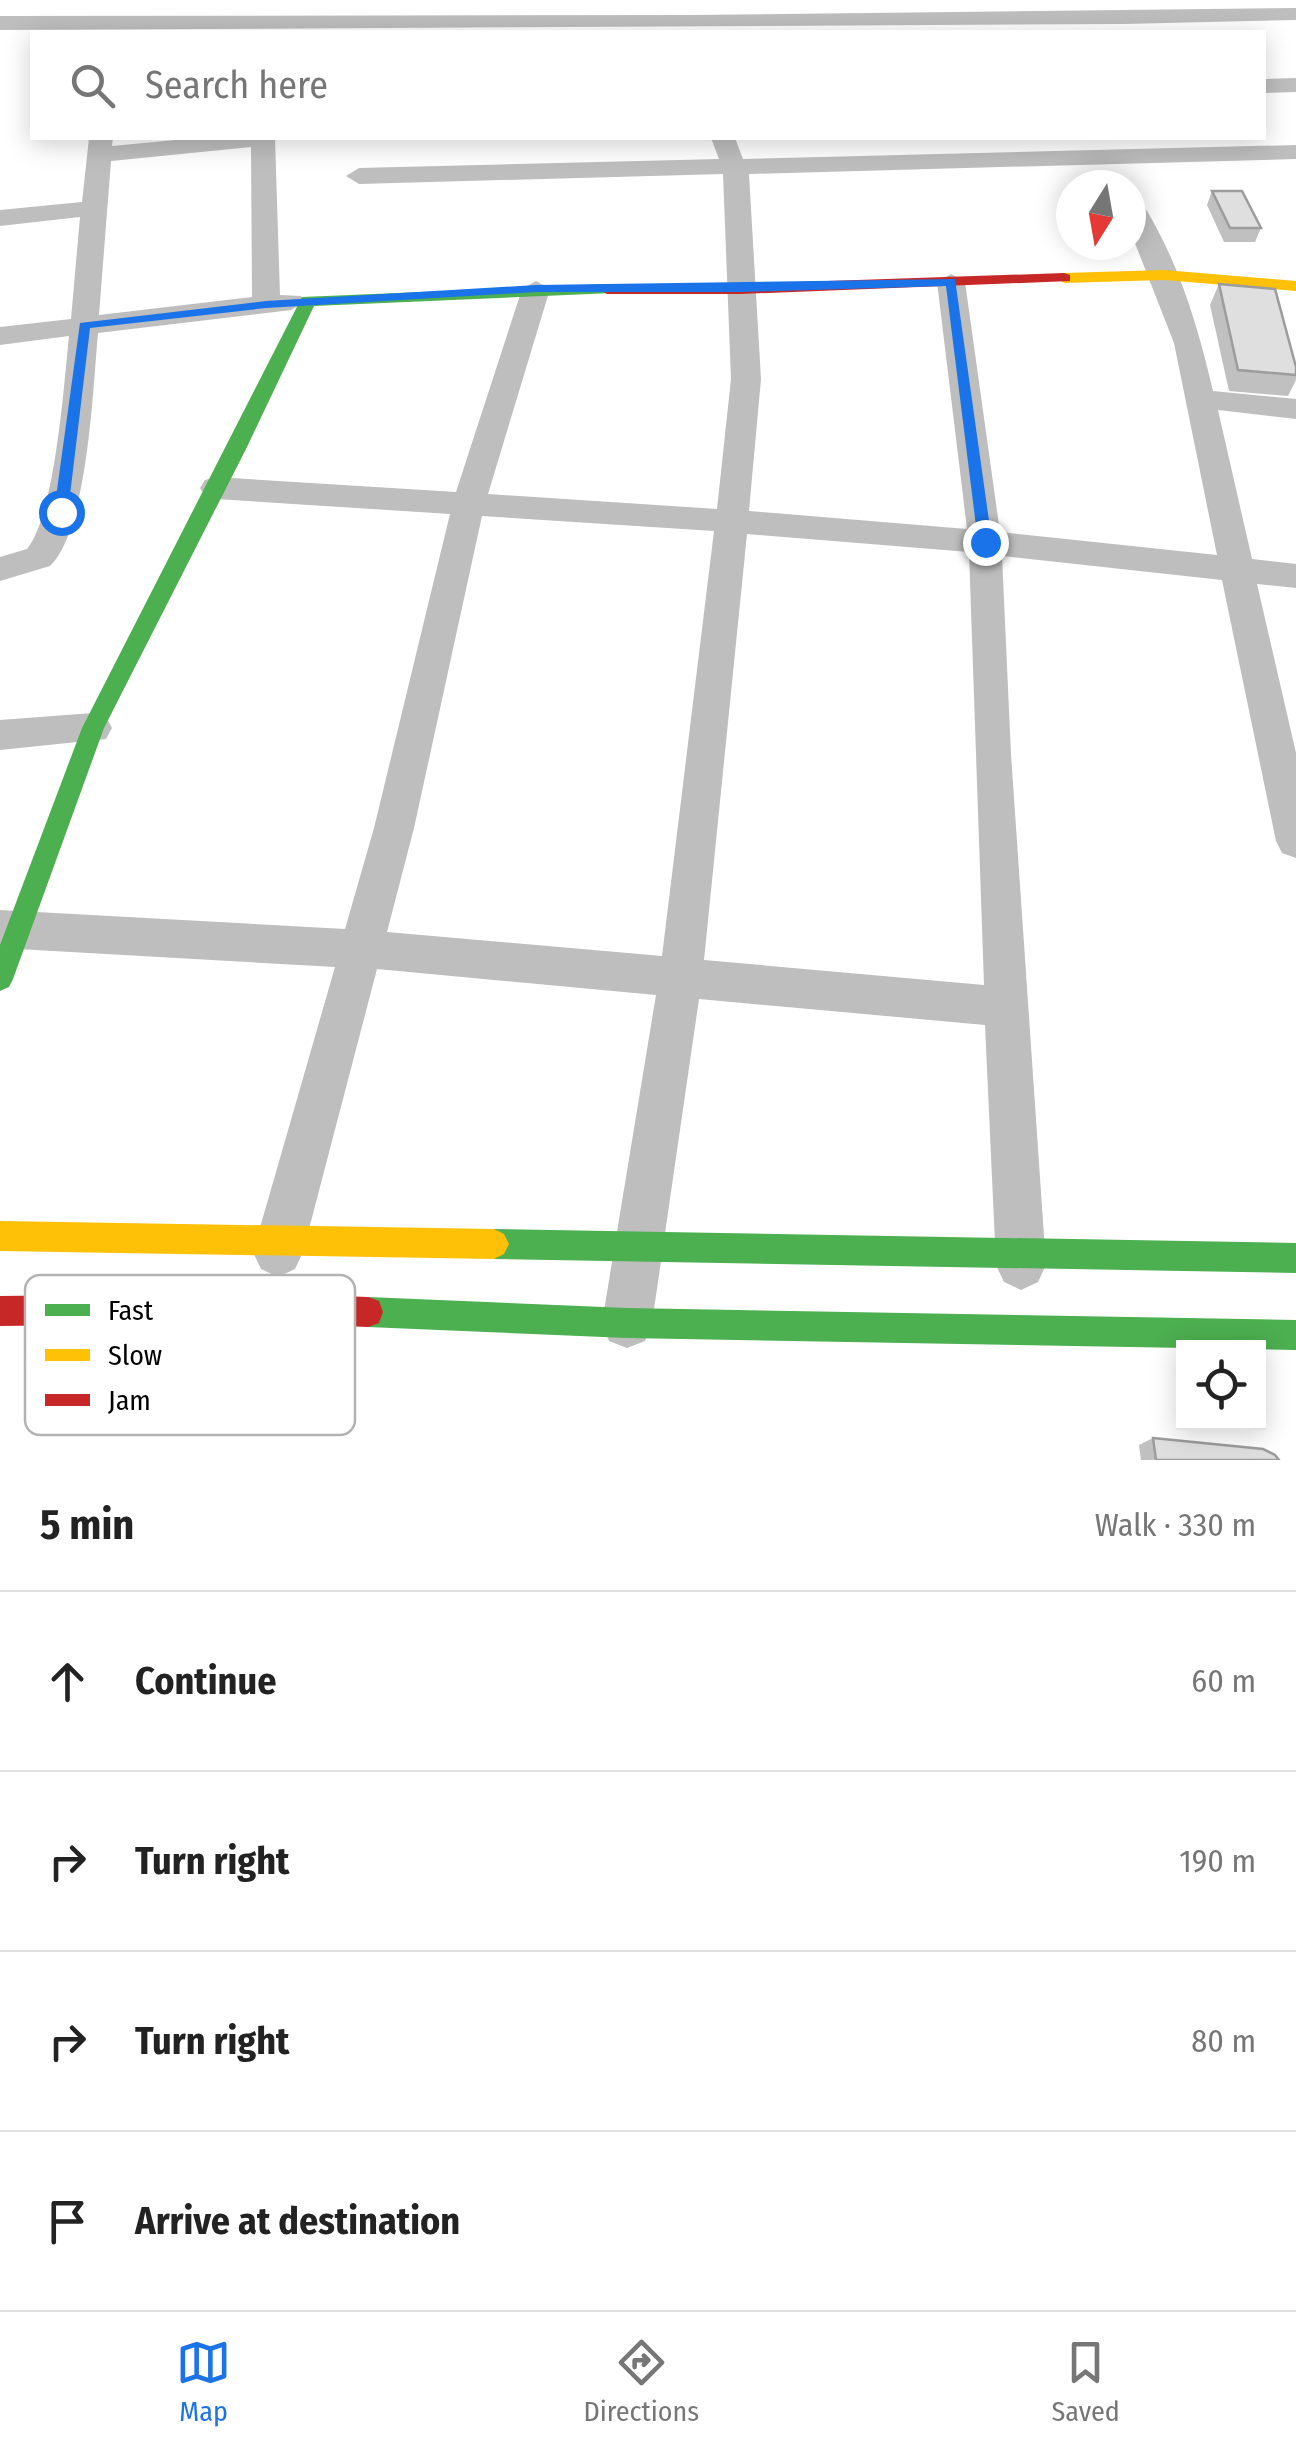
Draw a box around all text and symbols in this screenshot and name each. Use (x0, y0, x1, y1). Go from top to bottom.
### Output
search box (30, 30, 1266, 140)
icon: search (65, 58, 120, 113)
text: Search here (145, 62, 328, 108)
north arrow (1056, 170, 1146, 260)
route start (39, 490, 85, 536)
route end (963, 520, 1009, 566)
legend (25, 1275, 355, 1435)
text: Fast (108, 1294, 154, 1327)
text: Slow (108, 1339, 162, 1372)
map controls (1176, 1340, 1266, 1430)
button: locate (1176, 1340, 1266, 1430)
text: Jam (108, 1384, 151, 1417)
text: 5 min (40, 1500, 134, 1550)
text: Walk · 330 m (1095, 1506, 1256, 1544)
icon: ahead (40, 1654, 95, 1709)
text: Continue (135, 1658, 276, 1704)
text: 60 m (1191, 1662, 1256, 1700)
icon: right (40, 1834, 95, 1889)
text: Turn right (135, 1838, 289, 1884)
text: 190 m (1179, 1842, 1256, 1880)
icon: right (40, 2014, 95, 2069)
text: Turn right (135, 2018, 289, 2064)
text: 80 m (1191, 2022, 1256, 2060)
icon: arrive (40, 2194, 95, 2249)
text: Arrive at destination (135, 2198, 460, 2244)
tab: Map (176, 2335, 231, 2428)
tab: Directions (583, 2335, 699, 2428)
tab: Saved (1051, 2335, 1120, 2428)

